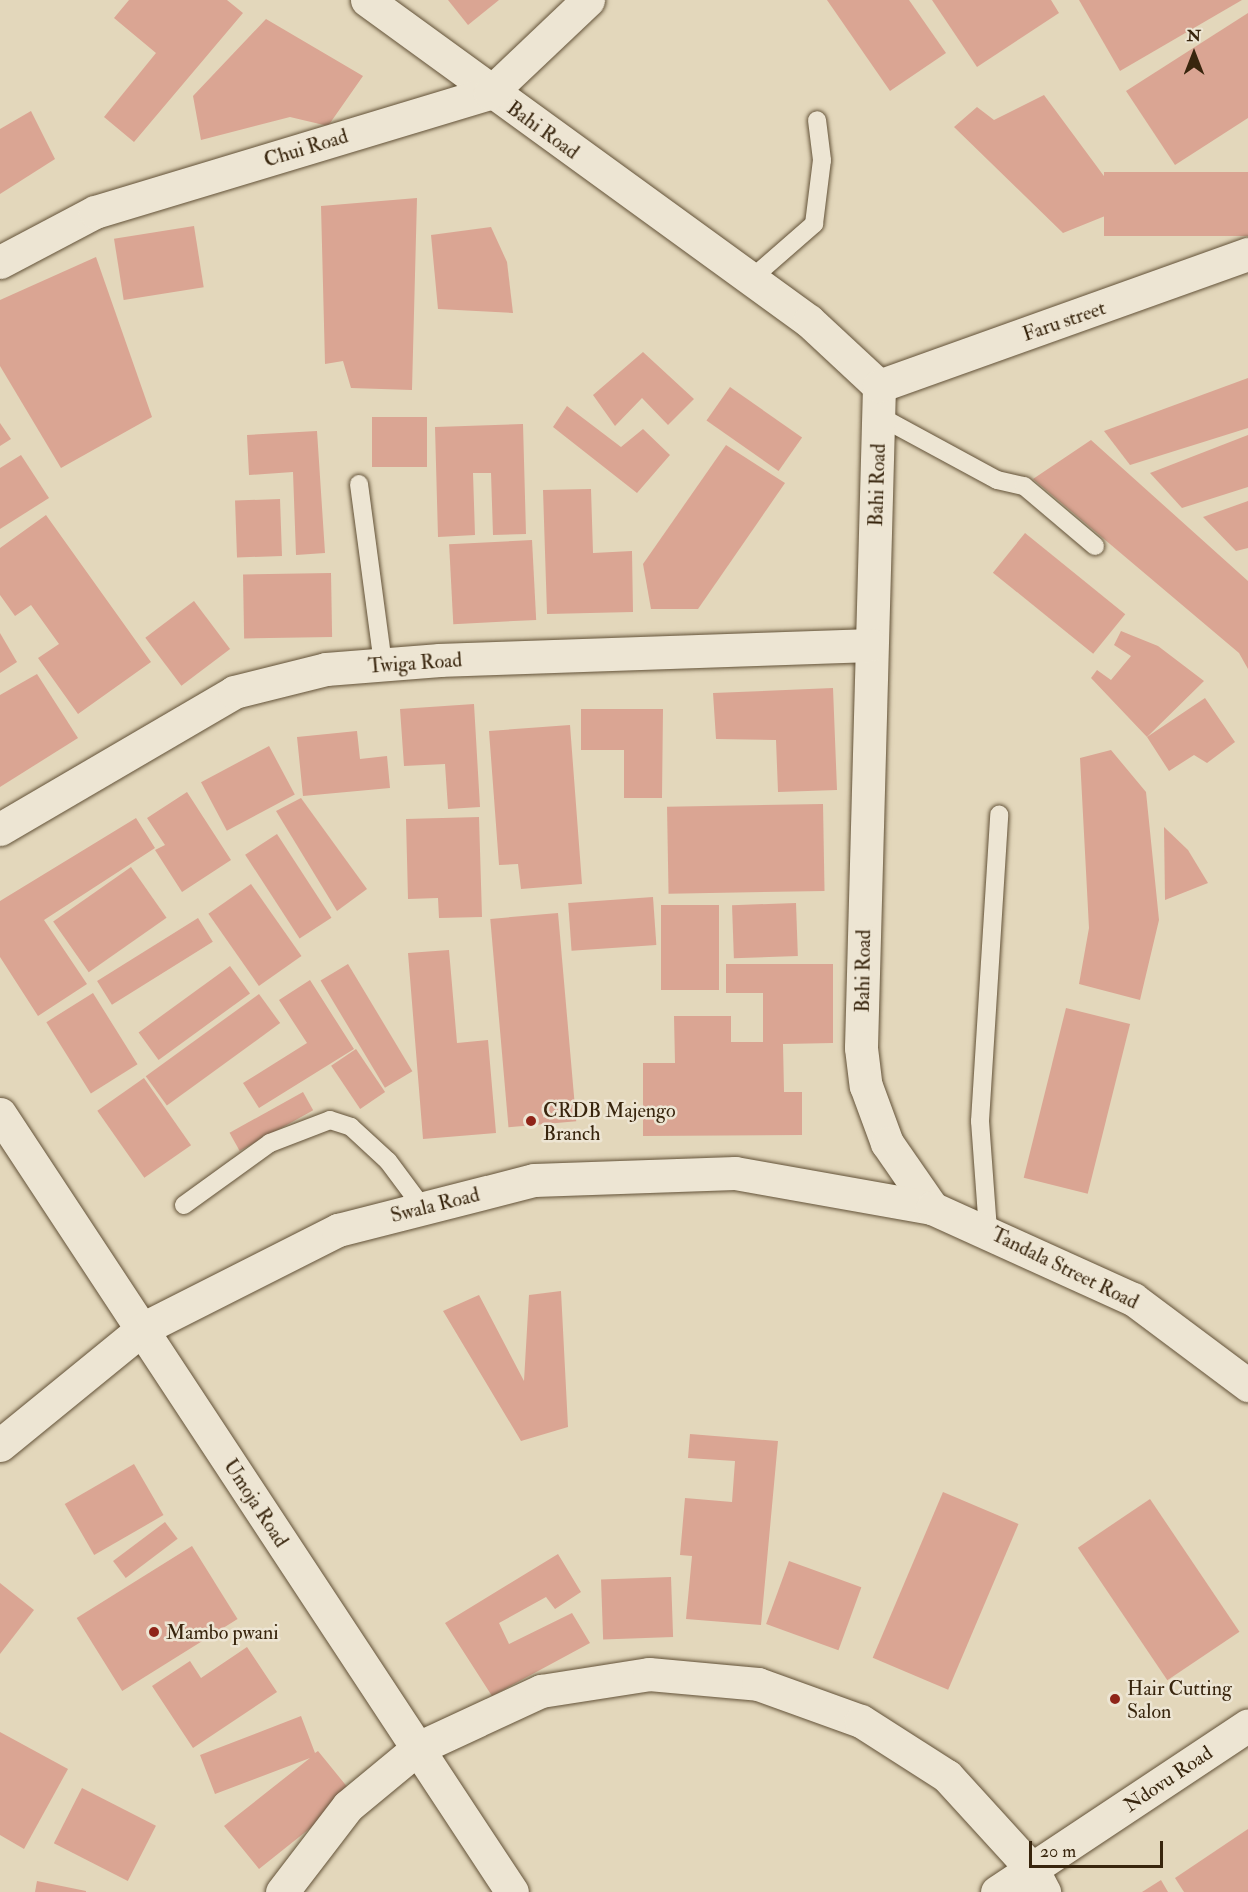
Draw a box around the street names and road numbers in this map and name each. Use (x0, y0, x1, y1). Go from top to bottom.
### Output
street label: Bahi Road (502, 96, 584, 164)
street label: Chui Road (261, 124, 351, 172)
street label: Faru street (1019, 296, 1109, 346)
street label: Bahi Road (864, 443, 890, 527)
street label: Twiga Road (367, 648, 463, 678)
street label: Bahi Road (850, 929, 876, 1013)
street label: Swala Road (388, 1182, 482, 1228)
street label: Tandala Street Road (987, 1222, 1143, 1314)
street label: Umoja Road (219, 1454, 293, 1552)
street label: Ndovu Road (1119, 1741, 1217, 1817)

